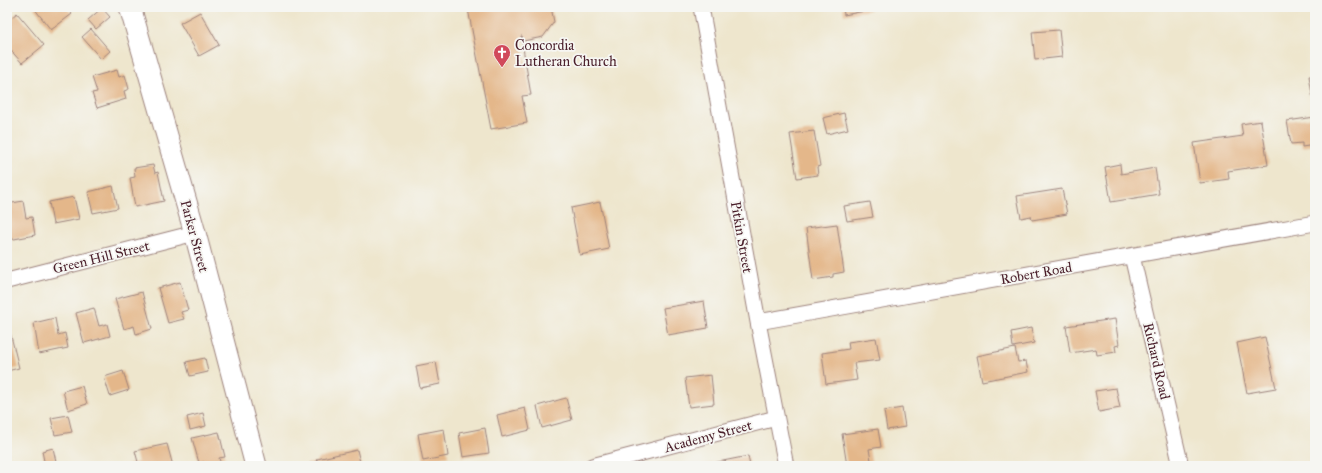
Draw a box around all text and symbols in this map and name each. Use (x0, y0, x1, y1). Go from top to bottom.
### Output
place label: Concordia Lutheran Church (515, 37, 617, 70)
church icon: Concordia Lutheran Church (492, 43, 512, 68)
street label: Parker Street (177, 198, 212, 274)
street label: Pitkin Street (727, 200, 756, 274)
street label: Green Hill Street (51, 237, 151, 278)
street label: Robert Road (999, 259, 1073, 288)
street label: Richard Road (1139, 321, 1174, 401)
street label: Academy Street (662, 417, 754, 457)

